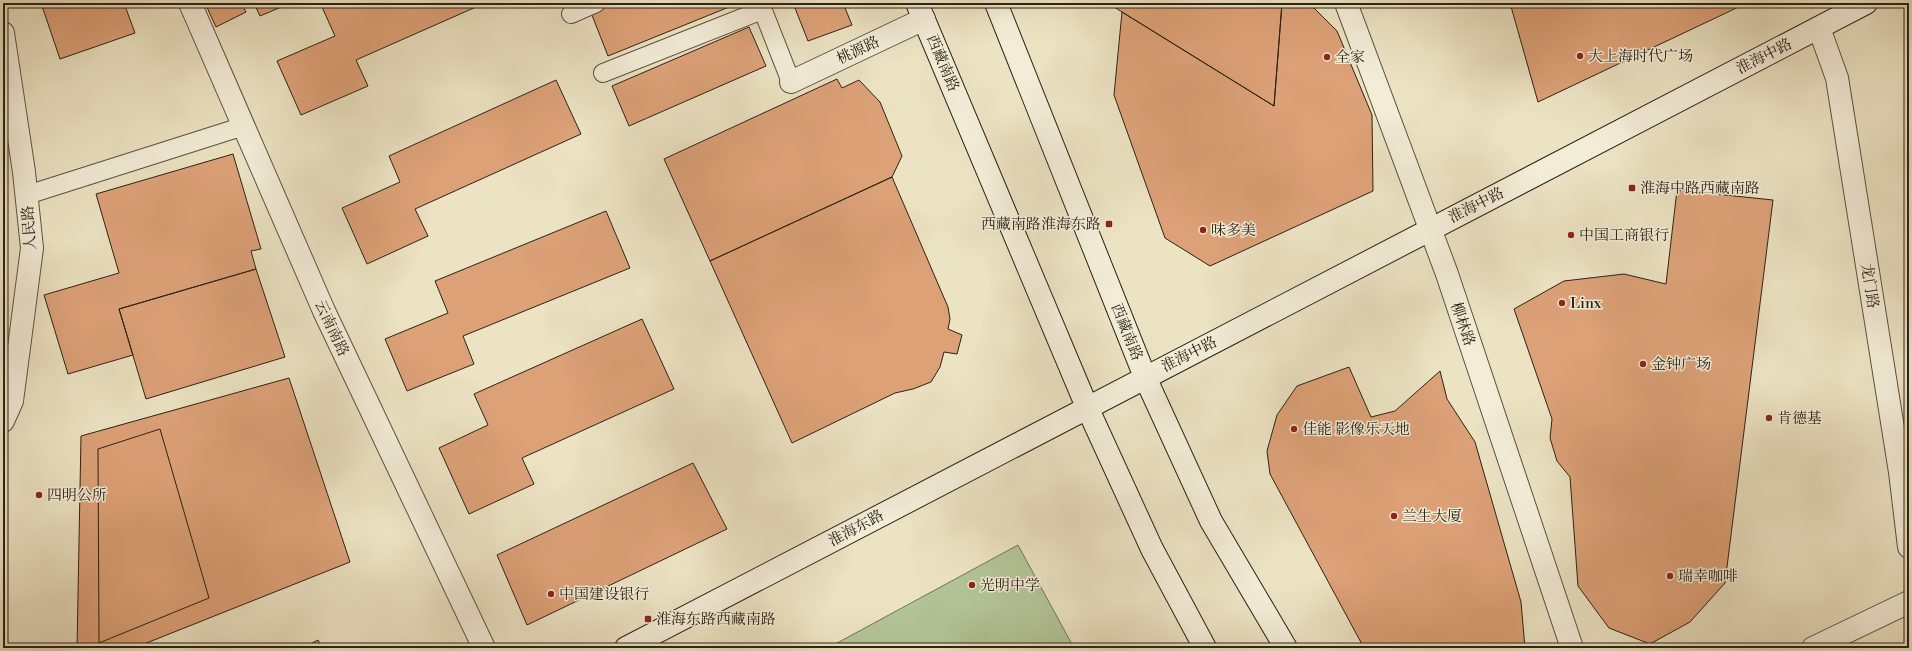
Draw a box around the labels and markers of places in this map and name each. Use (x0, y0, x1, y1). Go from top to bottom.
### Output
place label: 大上海时代广场 (1588, 47, 1693, 66)
place label: 全家 (1335, 48, 1365, 67)
marker: 大上海时代广场 (1575, 51, 1585, 61)
marker: 全家 (1322, 52, 1332, 62)
place label: 淮海中路西藏南路 (1640, 179, 1760, 198)
marker: 淮海中路西藏南路 (1627, 183, 1637, 193)
place label: 西藏南路淮海东路 (981, 215, 1101, 234)
marker: 西藏南路淮海东路 (1104, 219, 1114, 229)
place label: 味多美 (1211, 221, 1256, 240)
marker: 味多美 (1198, 225, 1208, 235)
place label: 中国工商银行 (1579, 226, 1669, 245)
marker: 中国工商银行 (1566, 230, 1576, 240)
place label: Linx (1570, 294, 1602, 313)
marker: Linx (1557, 298, 1567, 308)
place label: 金钟广场 (1651, 355, 1711, 374)
marker: 金钟广场 (1638, 359, 1648, 369)
place label: 肯德基 (1777, 409, 1822, 428)
marker: 肯德基 (1764, 413, 1774, 423)
place label: 佳能 影像乐天地 (1302, 420, 1410, 439)
marker: 佳能 影像乐天地 (1289, 424, 1299, 434)
place label: 四明公所 (47, 486, 107, 505)
marker: 四明公所 (34, 490, 44, 500)
place label: 兰生大厦 (1402, 507, 1462, 526)
marker: 兰生大厦 (1389, 511, 1399, 521)
place label: 瑞幸咖啡 (1678, 567, 1738, 586)
marker: 瑞幸咖啡 (1665, 571, 1675, 581)
place label: 光明中学 (980, 576, 1040, 595)
marker: 光明中学 (967, 580, 977, 590)
place label: 中国建设银行 (559, 585, 649, 604)
marker: 中国建设银行 (546, 589, 556, 599)
place label: 淮海东路西藏南路 (656, 610, 776, 629)
marker: 淮海东路西藏南路 (643, 614, 653, 624)

